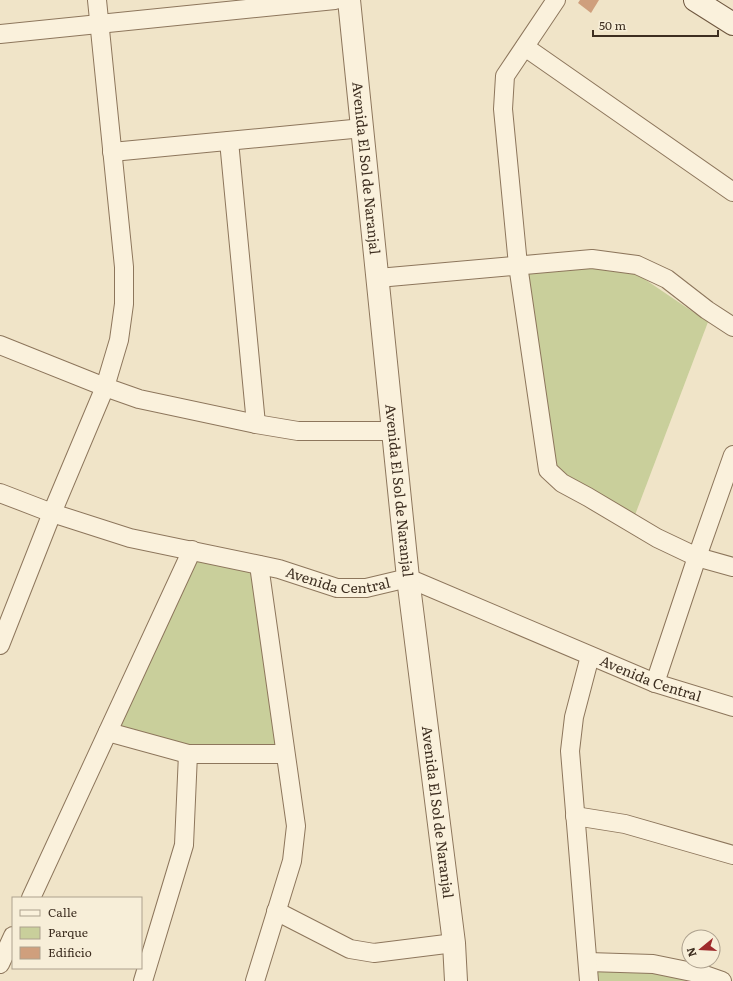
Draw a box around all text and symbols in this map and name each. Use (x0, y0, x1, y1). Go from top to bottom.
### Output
scale bar (593, 12, 718, 38)
text: 50 m (599, 16, 626, 34)
street label: Avenida El Sol de Naranjal (348, 81, 386, 256)
street label: Avenida El Sol de Naranjal (381, 403, 419, 578)
street label: Avenida Central (283, 561, 392, 597)
street label: Avenida Central (597, 650, 705, 706)
street label: Avenida El Sol de Naranjal (418, 725, 459, 900)
legend (12, 897, 142, 969)
text: Calle (48, 903, 77, 921)
text: Parque (48, 923, 88, 941)
north arrow (681, 929, 721, 969)
text: Edificio (48, 943, 92, 961)
text: N (682, 946, 700, 959)

